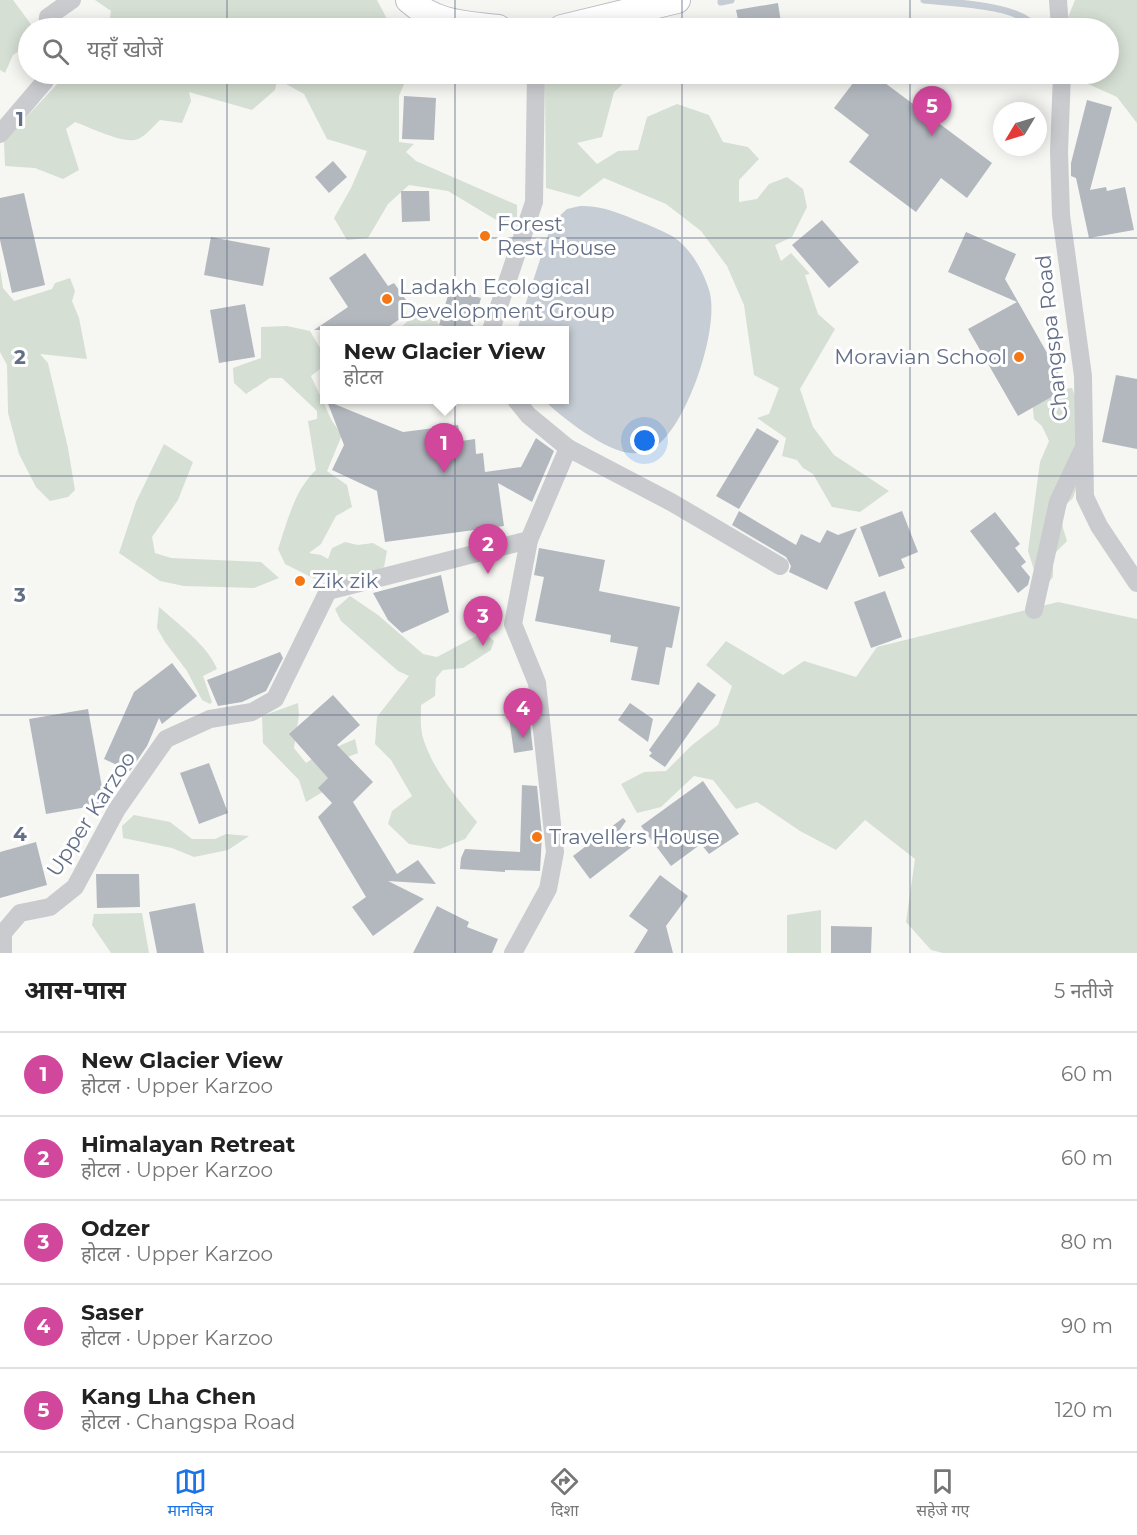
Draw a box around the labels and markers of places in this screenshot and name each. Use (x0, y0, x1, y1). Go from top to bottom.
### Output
pin: 5 (912, 86, 952, 136)
place label: Forest Rest House (497, 211, 616, 260)
marker: Forest Rest House (478, 229, 492, 243)
place label: Ladakh Ecological Development Group (399, 274, 615, 323)
marker: Ladakh Ecological Development Group (380, 292, 394, 306)
place label: Moravian School (834, 344, 1007, 369)
marker: Moravian School (1012, 350, 1026, 364)
pin: 1 (424, 424, 464, 473)
pin: 2 (468, 524, 508, 574)
place label: Zik zik (312, 568, 379, 593)
marker: Zik zik (293, 574, 307, 588)
pin: 3 (464, 596, 502, 646)
pin: 4 (504, 688, 542, 738)
place label: Travellers House (549, 824, 720, 849)
marker: Travellers House (530, 830, 544, 844)

